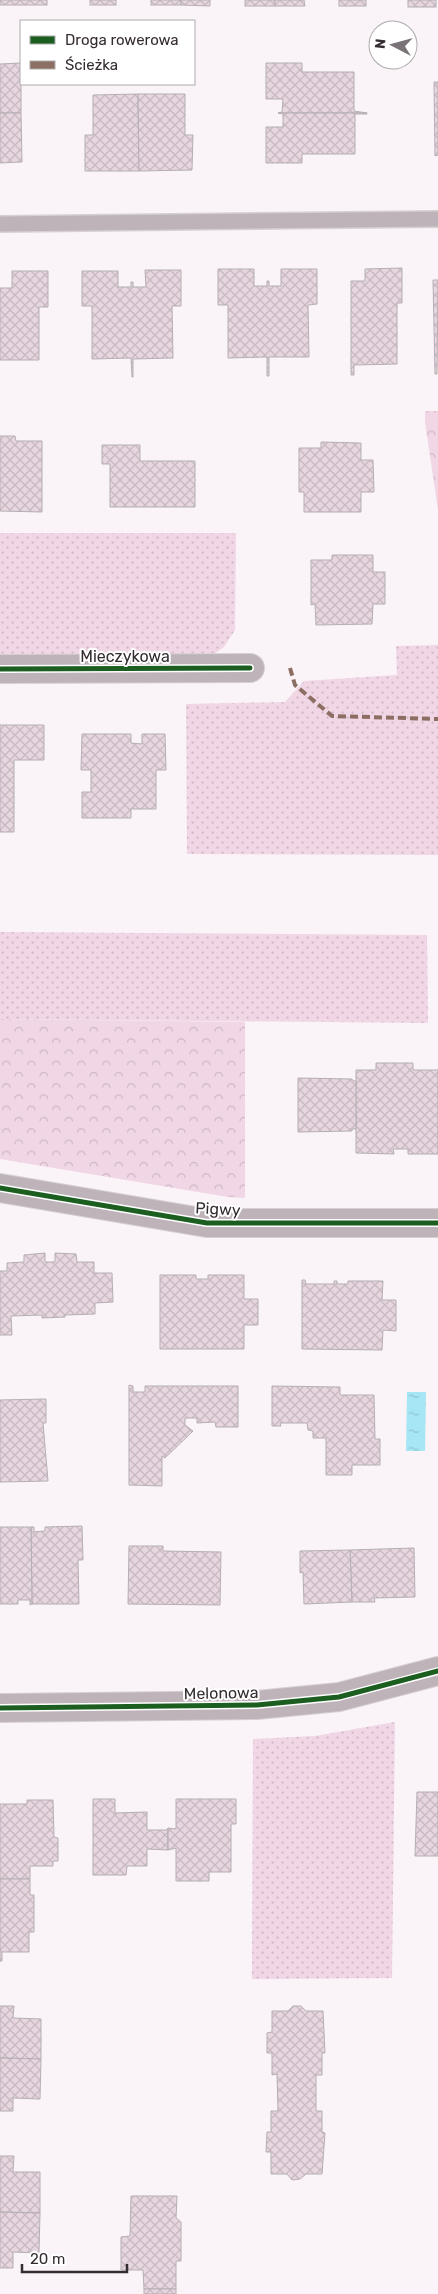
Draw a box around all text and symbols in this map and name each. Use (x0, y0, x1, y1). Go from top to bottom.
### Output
legend (20, 20, 195, 85)
north arrow (368, 20, 418, 70)
text: Droga rowerowa (65, 31, 179, 49)
text: N (372, 38, 390, 50)
text: Ścieżka (65, 56, 118, 74)
street label: Mieczykowa (80, 647, 170, 666)
street label: Pigwy (195, 1198, 241, 1220)
street label: Melonowa (183, 1683, 259, 1703)
scale bar (22, 2242, 128, 2274)
text: 20 m (30, 2250, 65, 2268)

